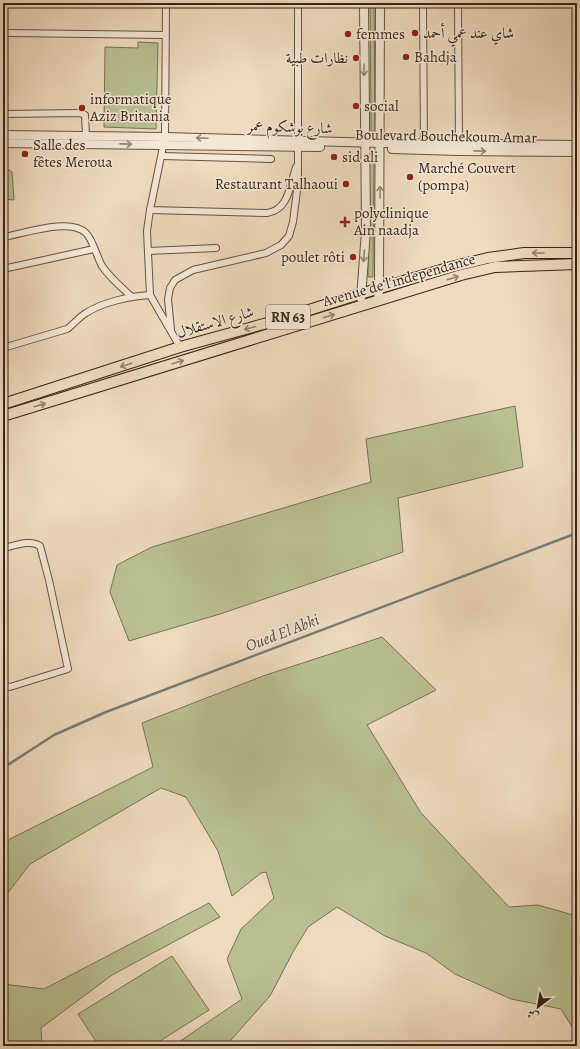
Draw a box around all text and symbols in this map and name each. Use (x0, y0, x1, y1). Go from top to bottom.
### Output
place label: شاي عند عمي أحمد (423, 22, 514, 47)
place label: femmes (356, 24, 405, 44)
marker: شاي عند عمي أحمد (410, 28, 420, 38)
marker: femmes (343, 29, 353, 39)
place label: Bahdja (414, 47, 457, 67)
place label: نظارات طبية (286, 48, 348, 68)
marker: Bahdja (401, 52, 411, 62)
marker: نظارات طبية (351, 53, 361, 63)
one-way arrow (360, 63, 368, 76)
place label: informatique Aziz Britania (89, 89, 172, 126)
place label: social (364, 96, 399, 116)
marker: social (351, 101, 361, 111)
marker: informatique Aziz Britania (77, 103, 87, 113)
street label: شارع بوشكوم عمر (245, 115, 333, 141)
street label: Boulevard Bouchekoum Amar (355, 124, 537, 148)
one-way arrow (196, 134, 209, 142)
place label: Salle des fêtes Meroua (33, 135, 112, 172)
one-way arrow (119, 140, 132, 148)
place label: sid ali (342, 147, 378, 167)
one-way arrow (473, 147, 486, 155)
marker: Salle des fêtes Meroua (20, 149, 30, 159)
marker: sid ali (329, 152, 339, 162)
place label: Marché Couvert (pompa) (418, 158, 516, 195)
marker: Marché Couvert (pompa) (405, 172, 415, 182)
place label: Restaurant Talhaoui (215, 174, 338, 194)
marker: Restaurant Talhaoui (341, 179, 351, 189)
one-way arrow (376, 186, 384, 199)
place label: polyclinique Ain naadja (353, 203, 429, 240)
marker: polyclinique Ain naadja (339, 216, 351, 228)
place label: poulet rôti (281, 247, 345, 267)
street label: Avenue de l'independance (319, 249, 478, 312)
one-way arrow (360, 249, 367, 262)
one-way arrow (532, 249, 545, 257)
marker: poulet rôti (348, 252, 358, 262)
one-way arrow (447, 273, 459, 281)
street label: شارع الاستقلال (174, 301, 257, 345)
road number: RN 63 (266, 305, 310, 329)
one-way arrow (322, 312, 335, 319)
one-way arrow (244, 325, 257, 332)
one-way arrow (171, 358, 184, 365)
one-way arrow (120, 362, 133, 369)
one-way arrow (34, 401, 47, 408)
water label: Oued El Abki (242, 609, 322, 657)
north arrow (518, 987, 558, 1027)
text: ش (524, 1006, 542, 1024)

